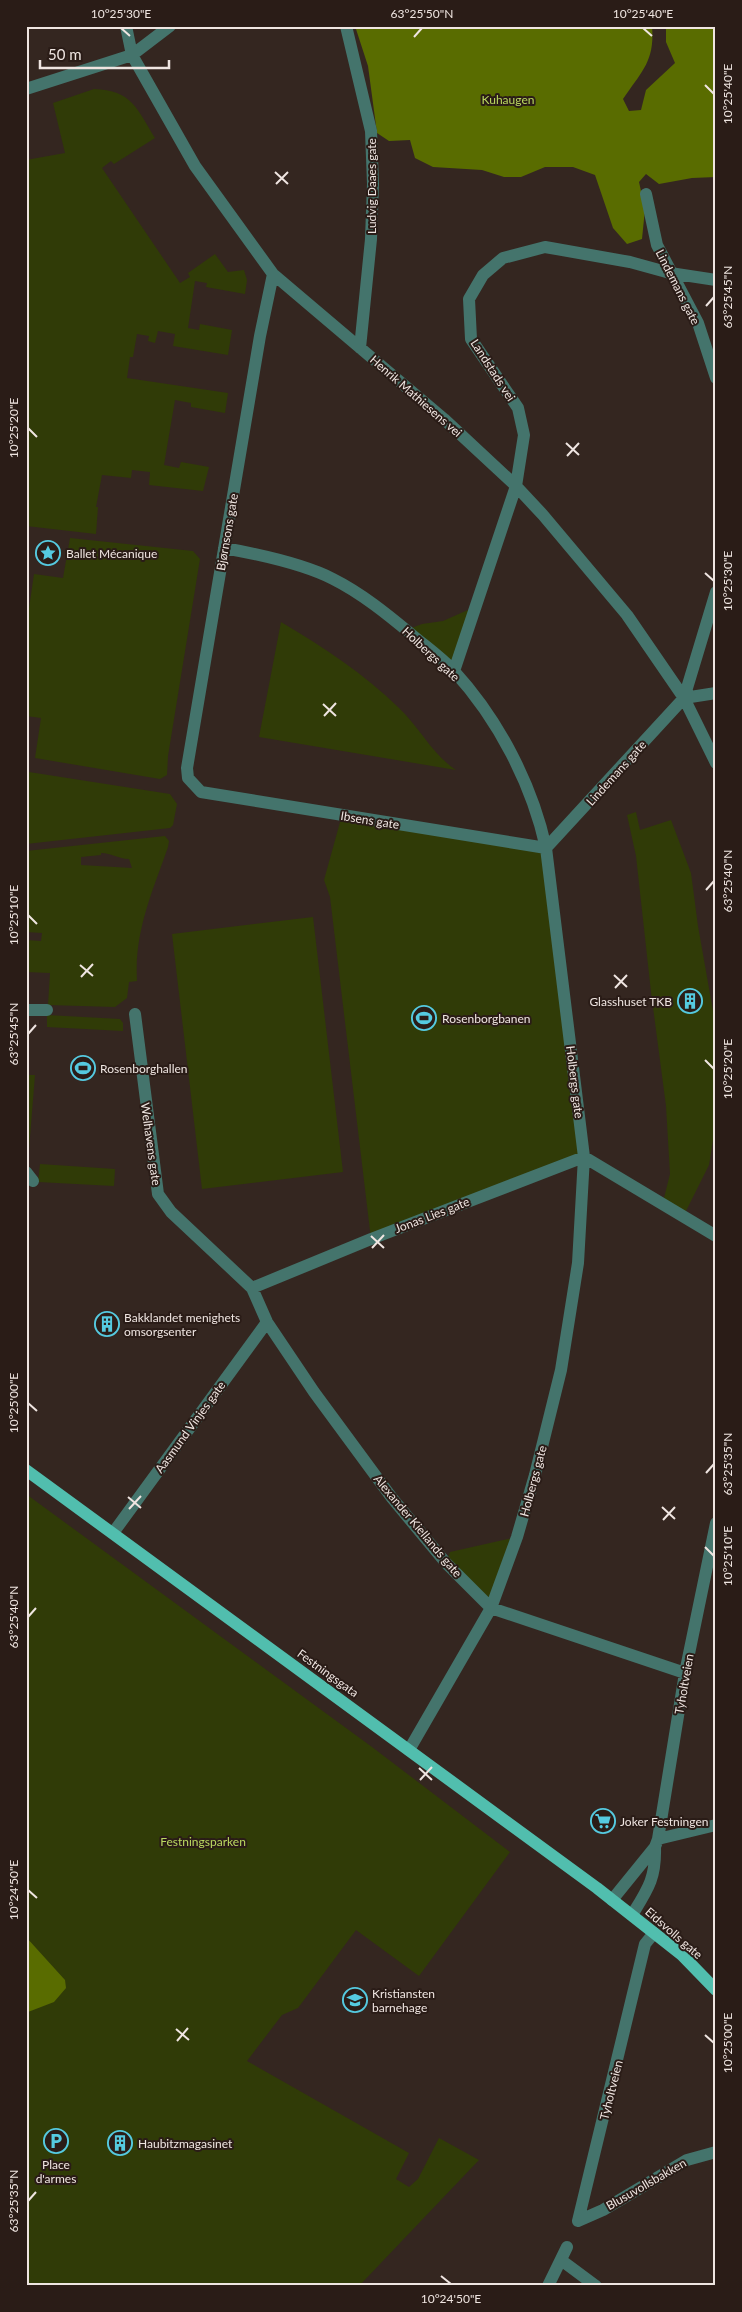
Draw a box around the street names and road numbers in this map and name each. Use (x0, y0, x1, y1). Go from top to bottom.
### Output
street label: Ludvig Daaes gate (364, 138, 379, 234)
street label: Lindemans gate (653, 247, 703, 327)
street label: Landstads vei (467, 336, 519, 404)
street label: Henrik Mathiesens vei (367, 352, 465, 440)
street label: Bjørnsons gate (213, 492, 241, 572)
street label: Holbergs gate (399, 624, 463, 684)
street label: Lindemans gate (583, 737, 649, 809)
street label: Ibsens gate (340, 808, 400, 832)
street label: Holbergs gate (563, 1045, 587, 1119)
street label: Welhavens gate (138, 1102, 164, 1186)
street label: Jonas Lies gate (392, 1194, 472, 1236)
street label: Aasmund Vinjes gate (152, 1378, 228, 1476)
street label: Holbergs gate (516, 1444, 550, 1518)
street label: Alexander Kiellands gate (371, 1472, 465, 1580)
street label: Festningsgata (294, 1646, 362, 1700)
street label: Tyholtveien (671, 1653, 697, 1715)
street label: Eidsvolls gate (642, 1904, 706, 1962)
street label: Tyholtveien (596, 2059, 626, 2121)
street label: Blusuvollsbakken (603, 2155, 689, 2213)

